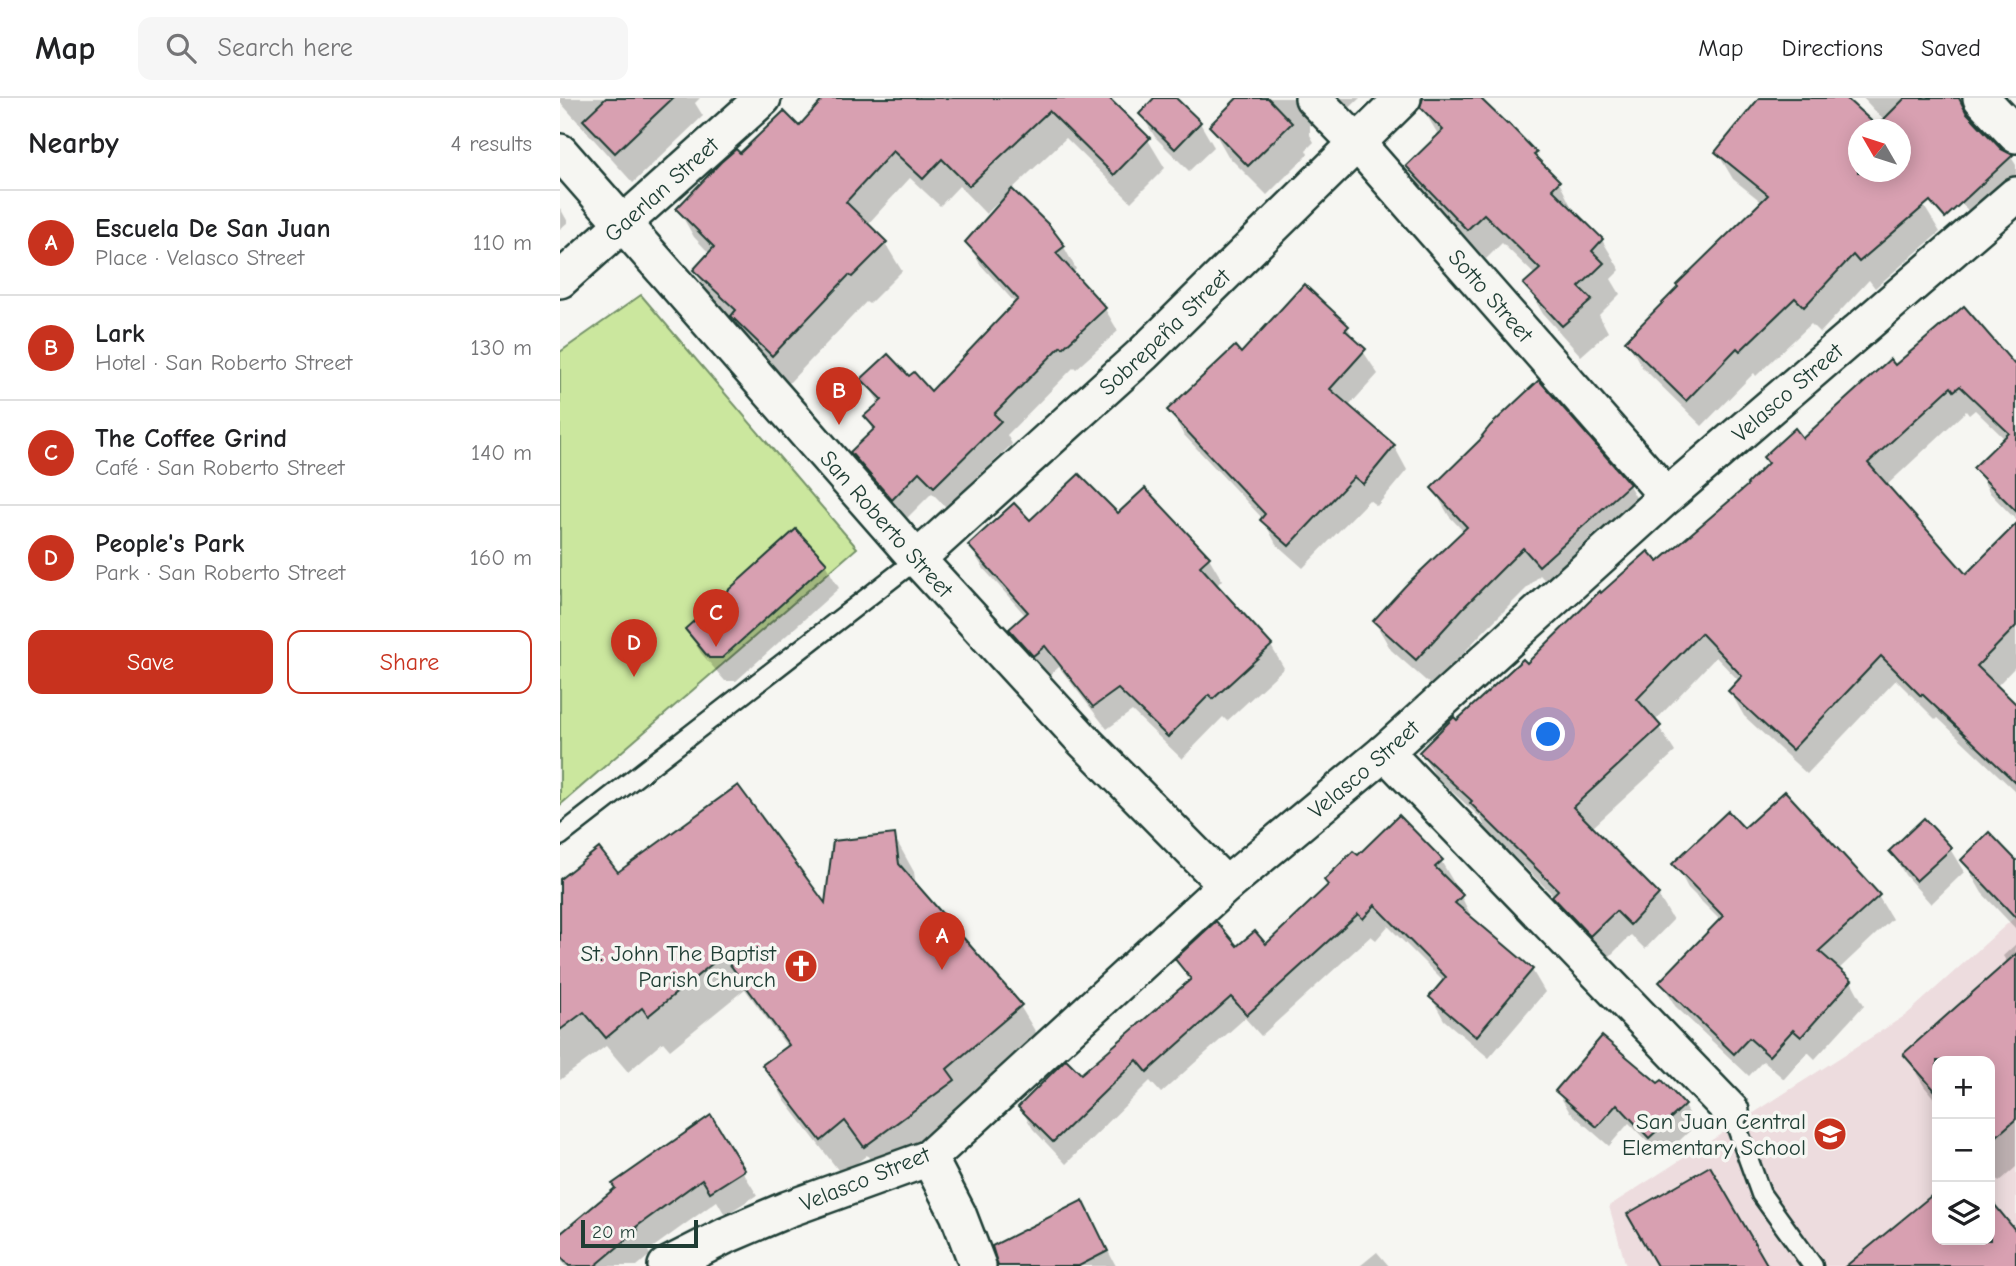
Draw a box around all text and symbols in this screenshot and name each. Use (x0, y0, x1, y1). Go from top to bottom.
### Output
search box (138, 17, 628, 80)
text: Map (35, 29, 96, 67)
icon: search (162, 29, 200, 67)
text: Search here (218, 33, 353, 63)
text: Map (1698, 34, 1744, 62)
text: Directions (1782, 34, 1883, 62)
text: Saved (1921, 34, 1981, 62)
north arrow (1848, 119, 1911, 182)
text: Nearby (28, 126, 119, 161)
text: 4 results (450, 130, 532, 157)
street label: Gaerlan Street (599, 130, 725, 247)
text: Escuela De San Juan (95, 214, 331, 244)
text: A (45, 229, 57, 256)
text: 110 m (473, 229, 532, 256)
text: Place · Velasco Street (95, 244, 304, 271)
street label: Sotto Street (1443, 244, 1540, 349)
street label: Sobrepeña Street (1093, 262, 1236, 401)
text: Lark (95, 319, 145, 349)
text: B (44, 334, 58, 361)
text: 130 m (471, 334, 532, 361)
street label: Velasco Street (1726, 336, 1849, 447)
text: Hotel · San Roberto Street (95, 349, 352, 376)
pin: B (816, 367, 862, 425)
text: The Coffee Grind (95, 424, 287, 454)
text: C (44, 439, 58, 466)
text: 140 m (471, 439, 532, 466)
street label: San Roberto Street (815, 445, 960, 604)
text: Café · San Roberto Street (95, 454, 345, 481)
text: People's Park (95, 529, 244, 559)
text: D (44, 544, 58, 571)
text: 160 m (470, 544, 532, 571)
text: Park · San Roberto Street (95, 559, 345, 586)
pin: C (693, 589, 739, 647)
pin: D (611, 619, 657, 677)
button: Save (28, 630, 273, 694)
button: Share (287, 630, 532, 694)
street label: Velasco Street (1303, 713, 1426, 824)
your location (1531, 717, 1565, 751)
pin: A (919, 912, 965, 970)
place label: St. John The Baptist Parish Church (580, 940, 777, 993)
church icon: St. John The Baptist Parish Church (782, 947, 820, 985)
map controls (1932, 1056, 1995, 1245)
button: + (1932, 1056, 1995, 1119)
place label: San Juan Central Elementary School (1622, 1108, 1806, 1161)
school or university icon: San Juan Central Elementary School (1811, 1115, 1849, 1153)
button: − (1932, 1119, 1995, 1182)
street label: Velasco Street (796, 1140, 935, 1217)
button: layers (1932, 1182, 1995, 1245)
scale bar (581, 1217, 698, 1249)
text: 20 m (592, 1221, 636, 1243)

